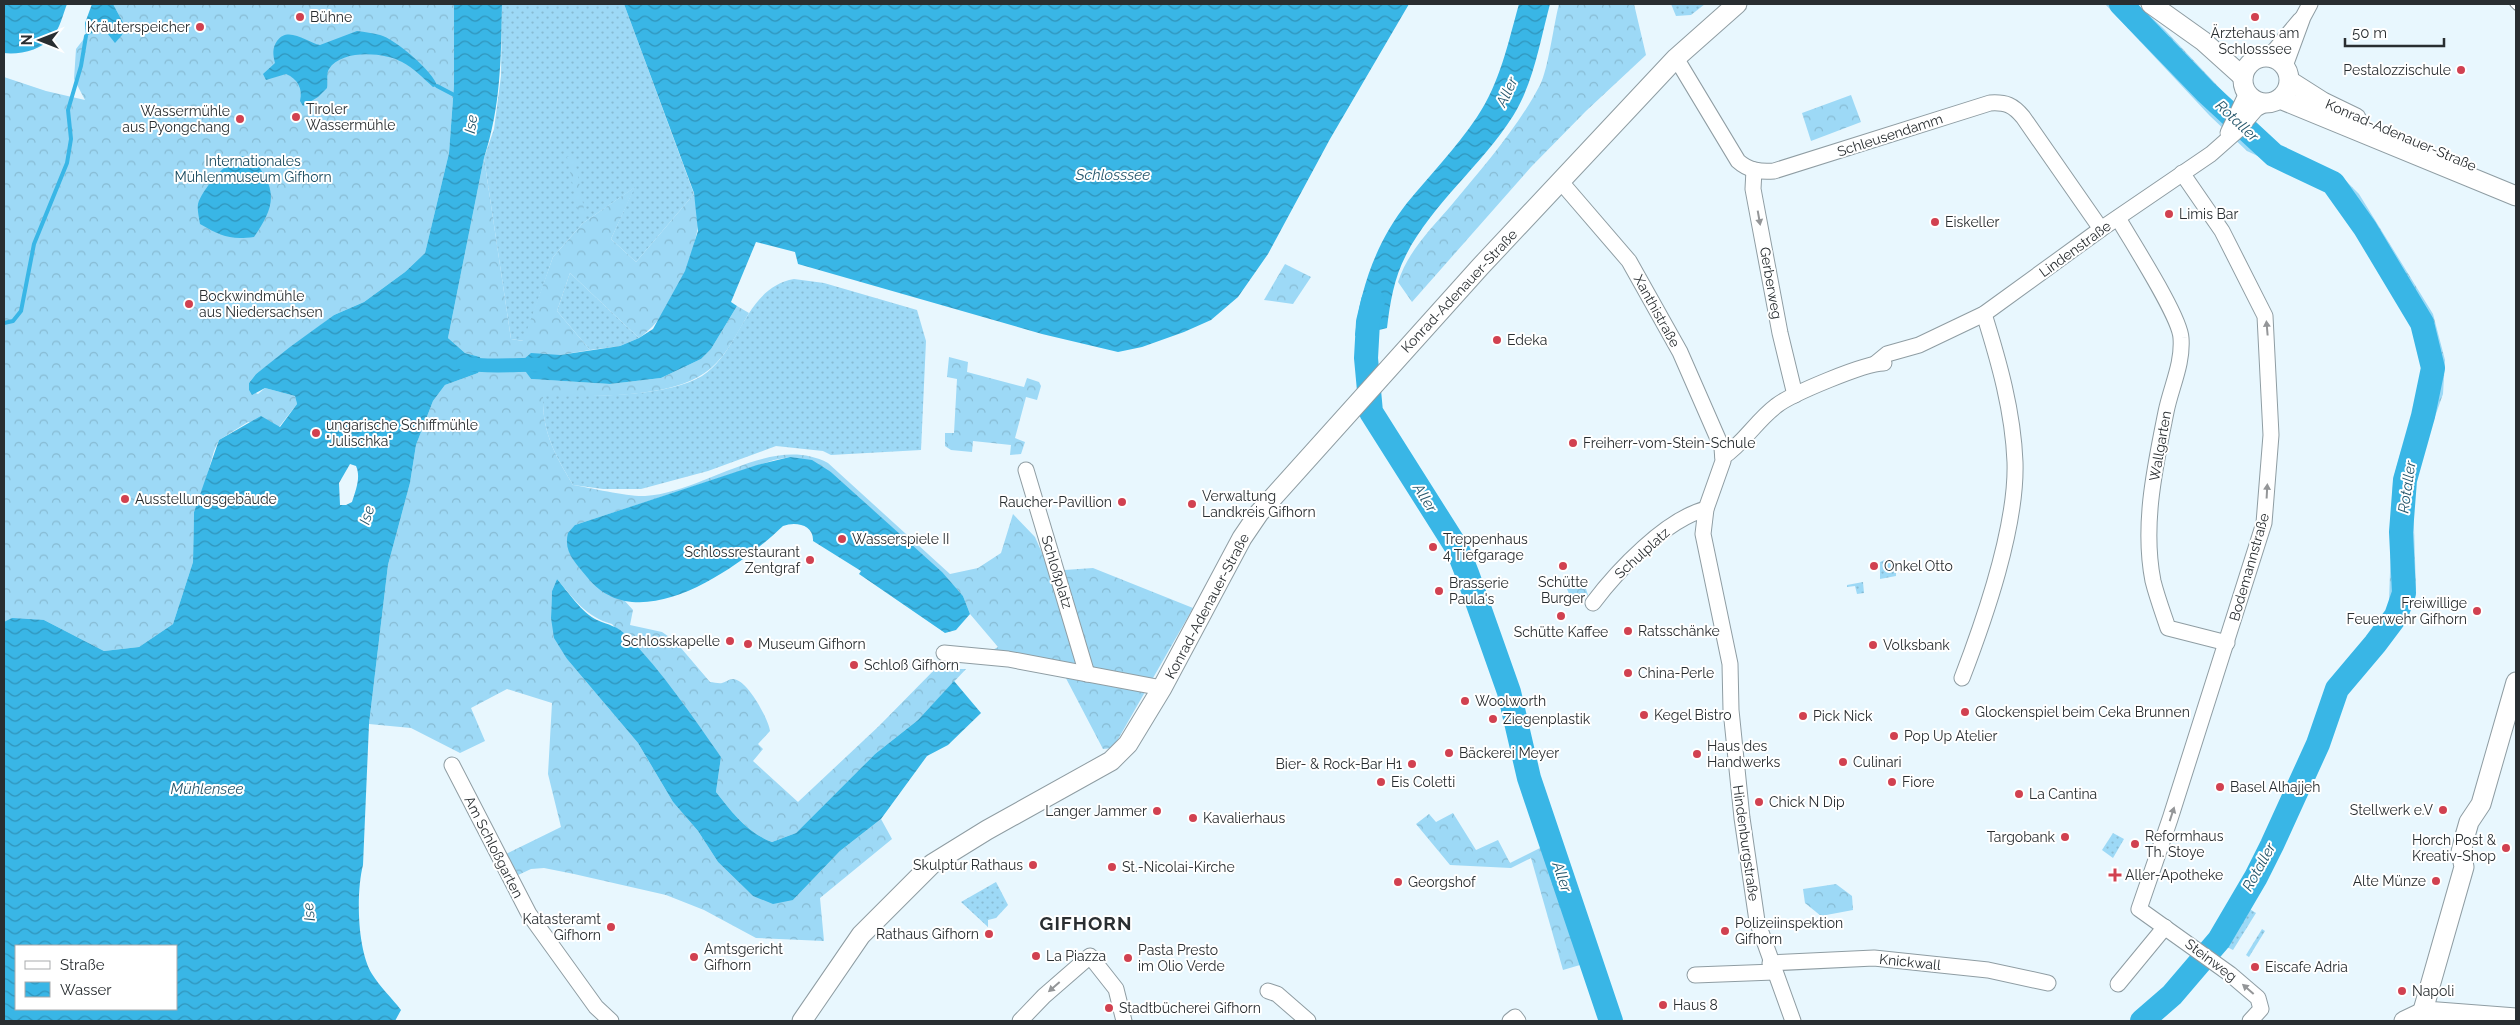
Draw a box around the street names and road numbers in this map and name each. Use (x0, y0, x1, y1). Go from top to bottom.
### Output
street label: Konrad-Adenauer-Straße (2323, 96, 2479, 174)
street label: Schleusendamm (1835, 110, 1945, 160)
street label: Lindenstraße (2036, 218, 2114, 280)
street label: Konrad-Adenauer-Straße (1398, 226, 1520, 356)
street label: Gerberweg (1757, 246, 1785, 320)
street label: Xanthistraße (1631, 272, 1683, 350)
street label: Wallgarten (2146, 410, 2174, 482)
street label: Bodemannstraße (2226, 511, 2272, 623)
street label: Schulplatz (1611, 524, 1673, 582)
street label: Konrad-Adenauer-Straße (1162, 531, 1252, 681)
street label: Schloßplatz (1038, 533, 1076, 611)
street label: Hindenburgstraße (1730, 784, 1762, 902)
street label: Am Schloßgarten (461, 793, 527, 901)
street label: Steinweg (2182, 935, 2240, 985)
street label: Knickwall (1878, 951, 1942, 973)

